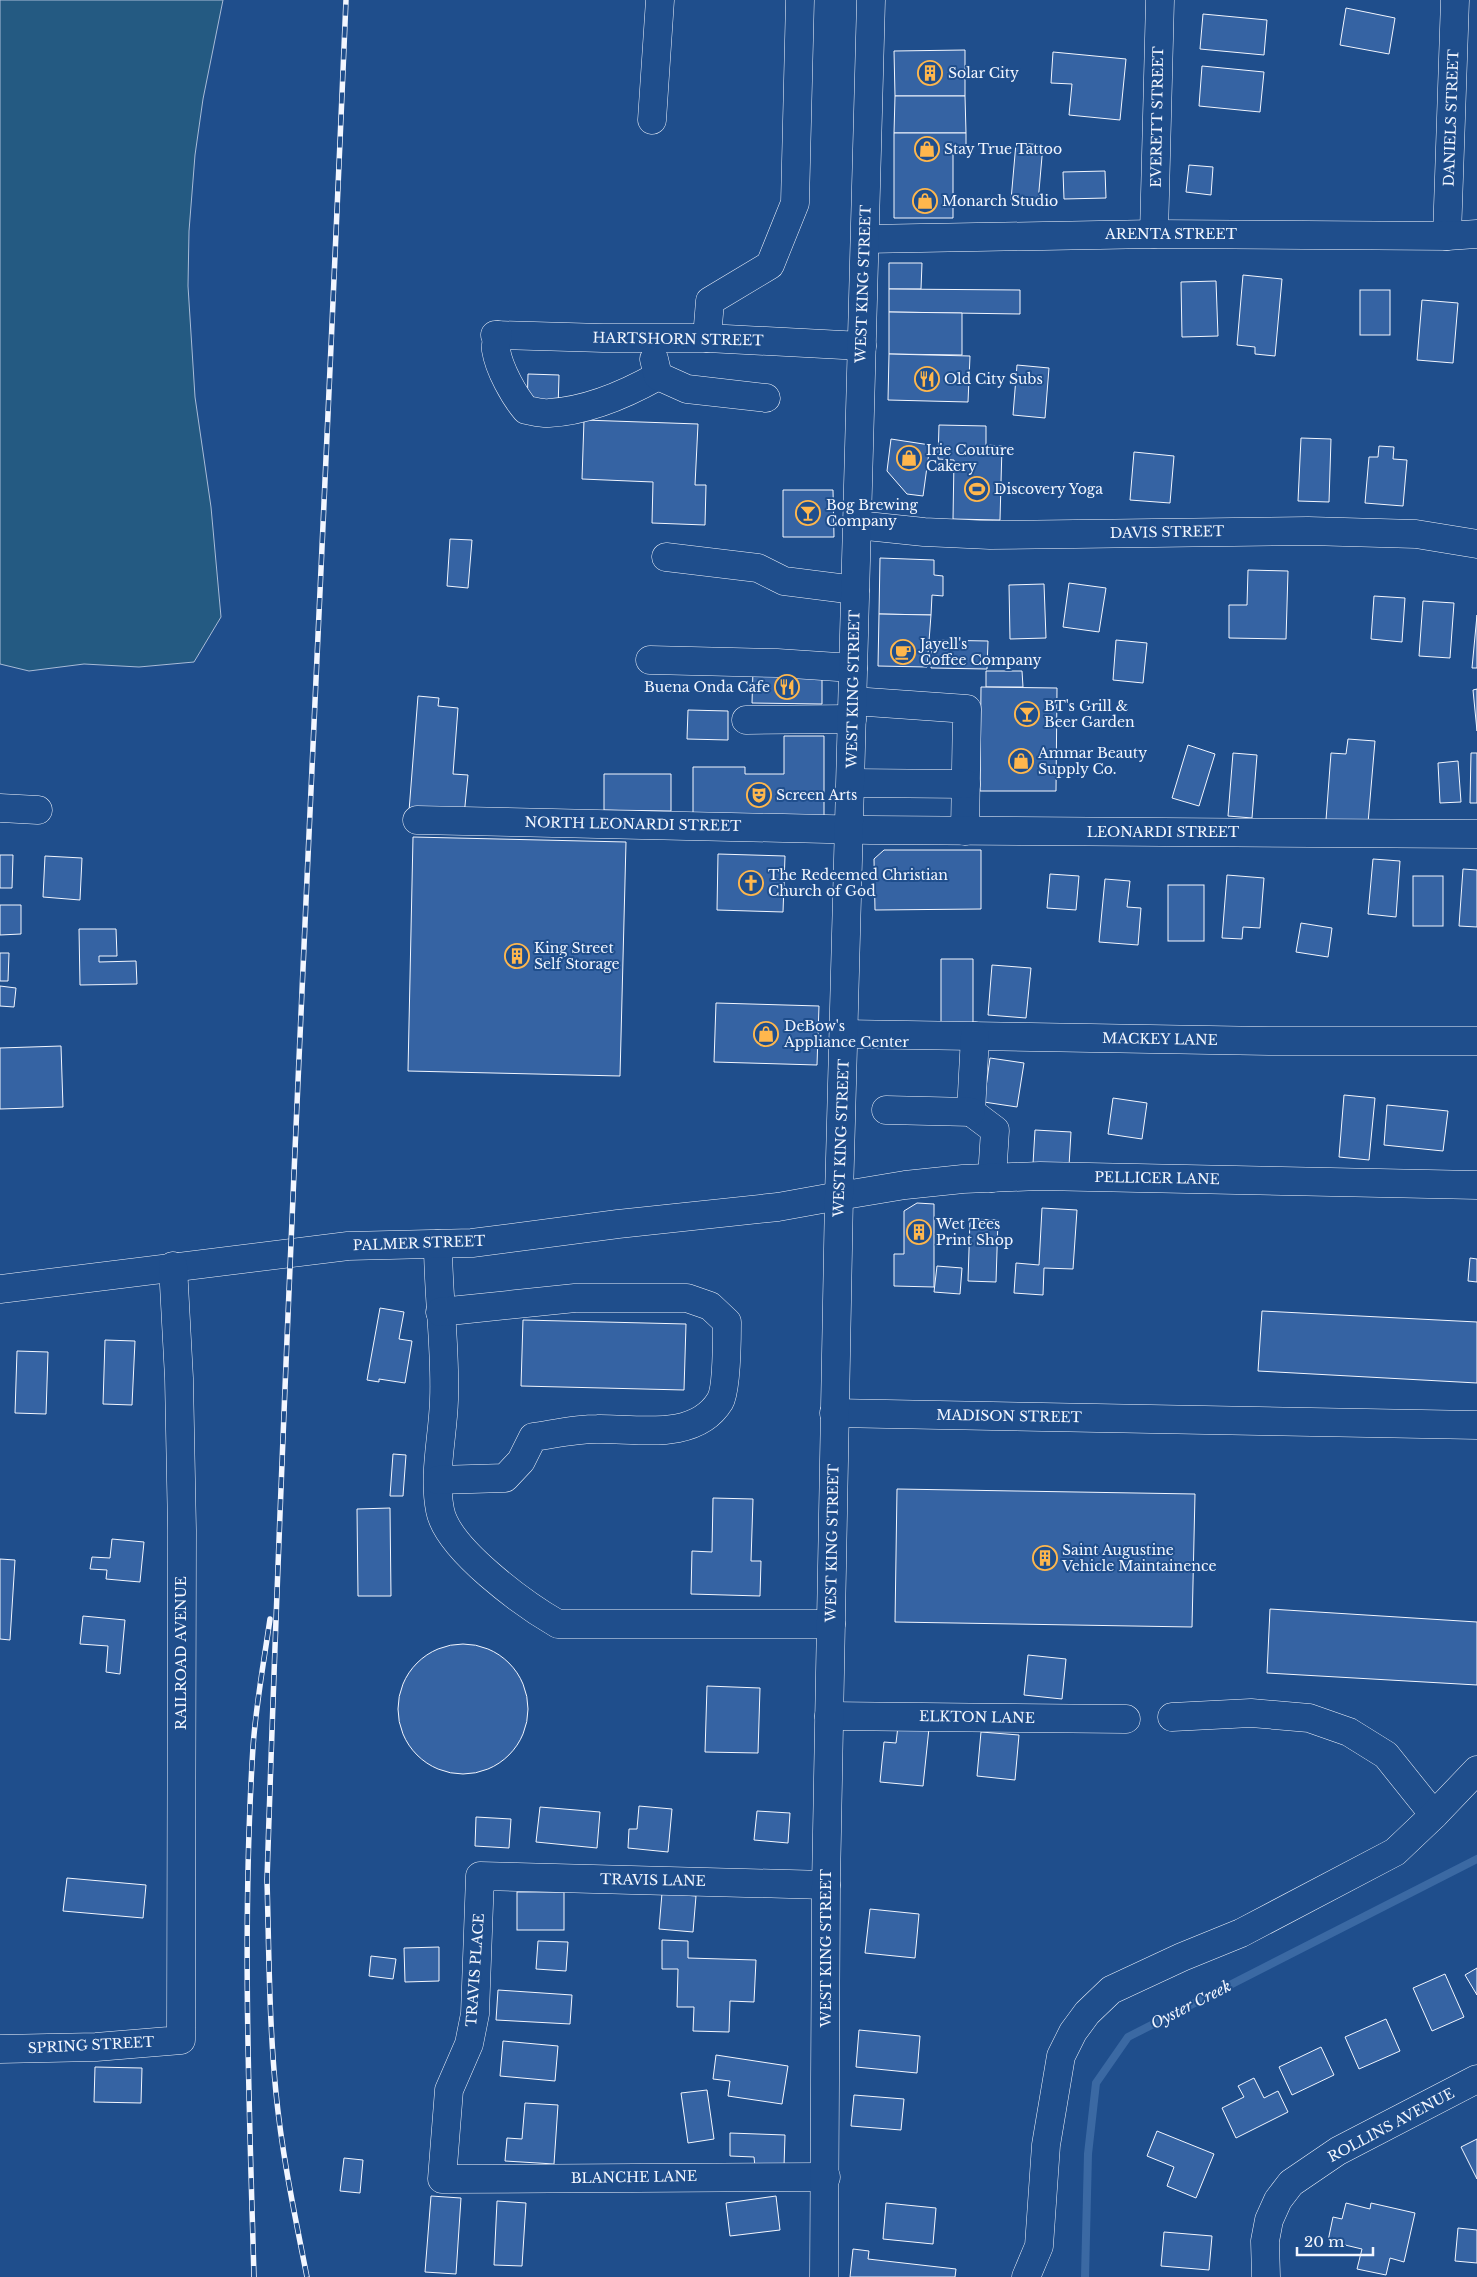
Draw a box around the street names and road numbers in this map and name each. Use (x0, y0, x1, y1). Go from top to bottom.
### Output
street label: EVERETT STREET (1147, 46, 1167, 188)
street label: DANIELS STREET (1440, 49, 1462, 187)
street label: WEST KING STREET (851, 205, 875, 364)
street label: ARENTA STREET (1104, 225, 1237, 243)
street label: HARTSHORN STREET (592, 329, 764, 349)
street label: DAVIS STREET (1110, 522, 1224, 542)
street label: WEST KING STREET (843, 610, 863, 769)
street label: NORTH LEONARDI STREET (524, 813, 742, 835)
street label: LEONARDI STREET (1087, 823, 1239, 841)
street label: MACKEY LANE (1102, 1029, 1218, 1049)
street label: WEST KING STREET (829, 1059, 853, 1218)
street label: PELLICER LANE (1094, 1168, 1220, 1188)
street label: PALMER STREET (352, 1232, 486, 1254)
street label: MADISON STREET (936, 1406, 1082, 1426)
street label: WEST KING STREET (822, 1464, 842, 1623)
street label: RAILROAD AVENUE (172, 1576, 190, 1730)
street label: ELKTON LANE (919, 1707, 1035, 1727)
street label: WEST KING STREET (817, 1869, 835, 2028)
street label: TRAVIS LANE (600, 1870, 706, 1890)
street label: TRAVIS PLACE (462, 1913, 488, 2027)
street label: SPRING STREET (27, 2033, 155, 2057)
street label: ROLLINS AVENUE (1325, 2084, 1457, 2166)
street label: BLANCHE LANE (571, 2167, 697, 2187)

